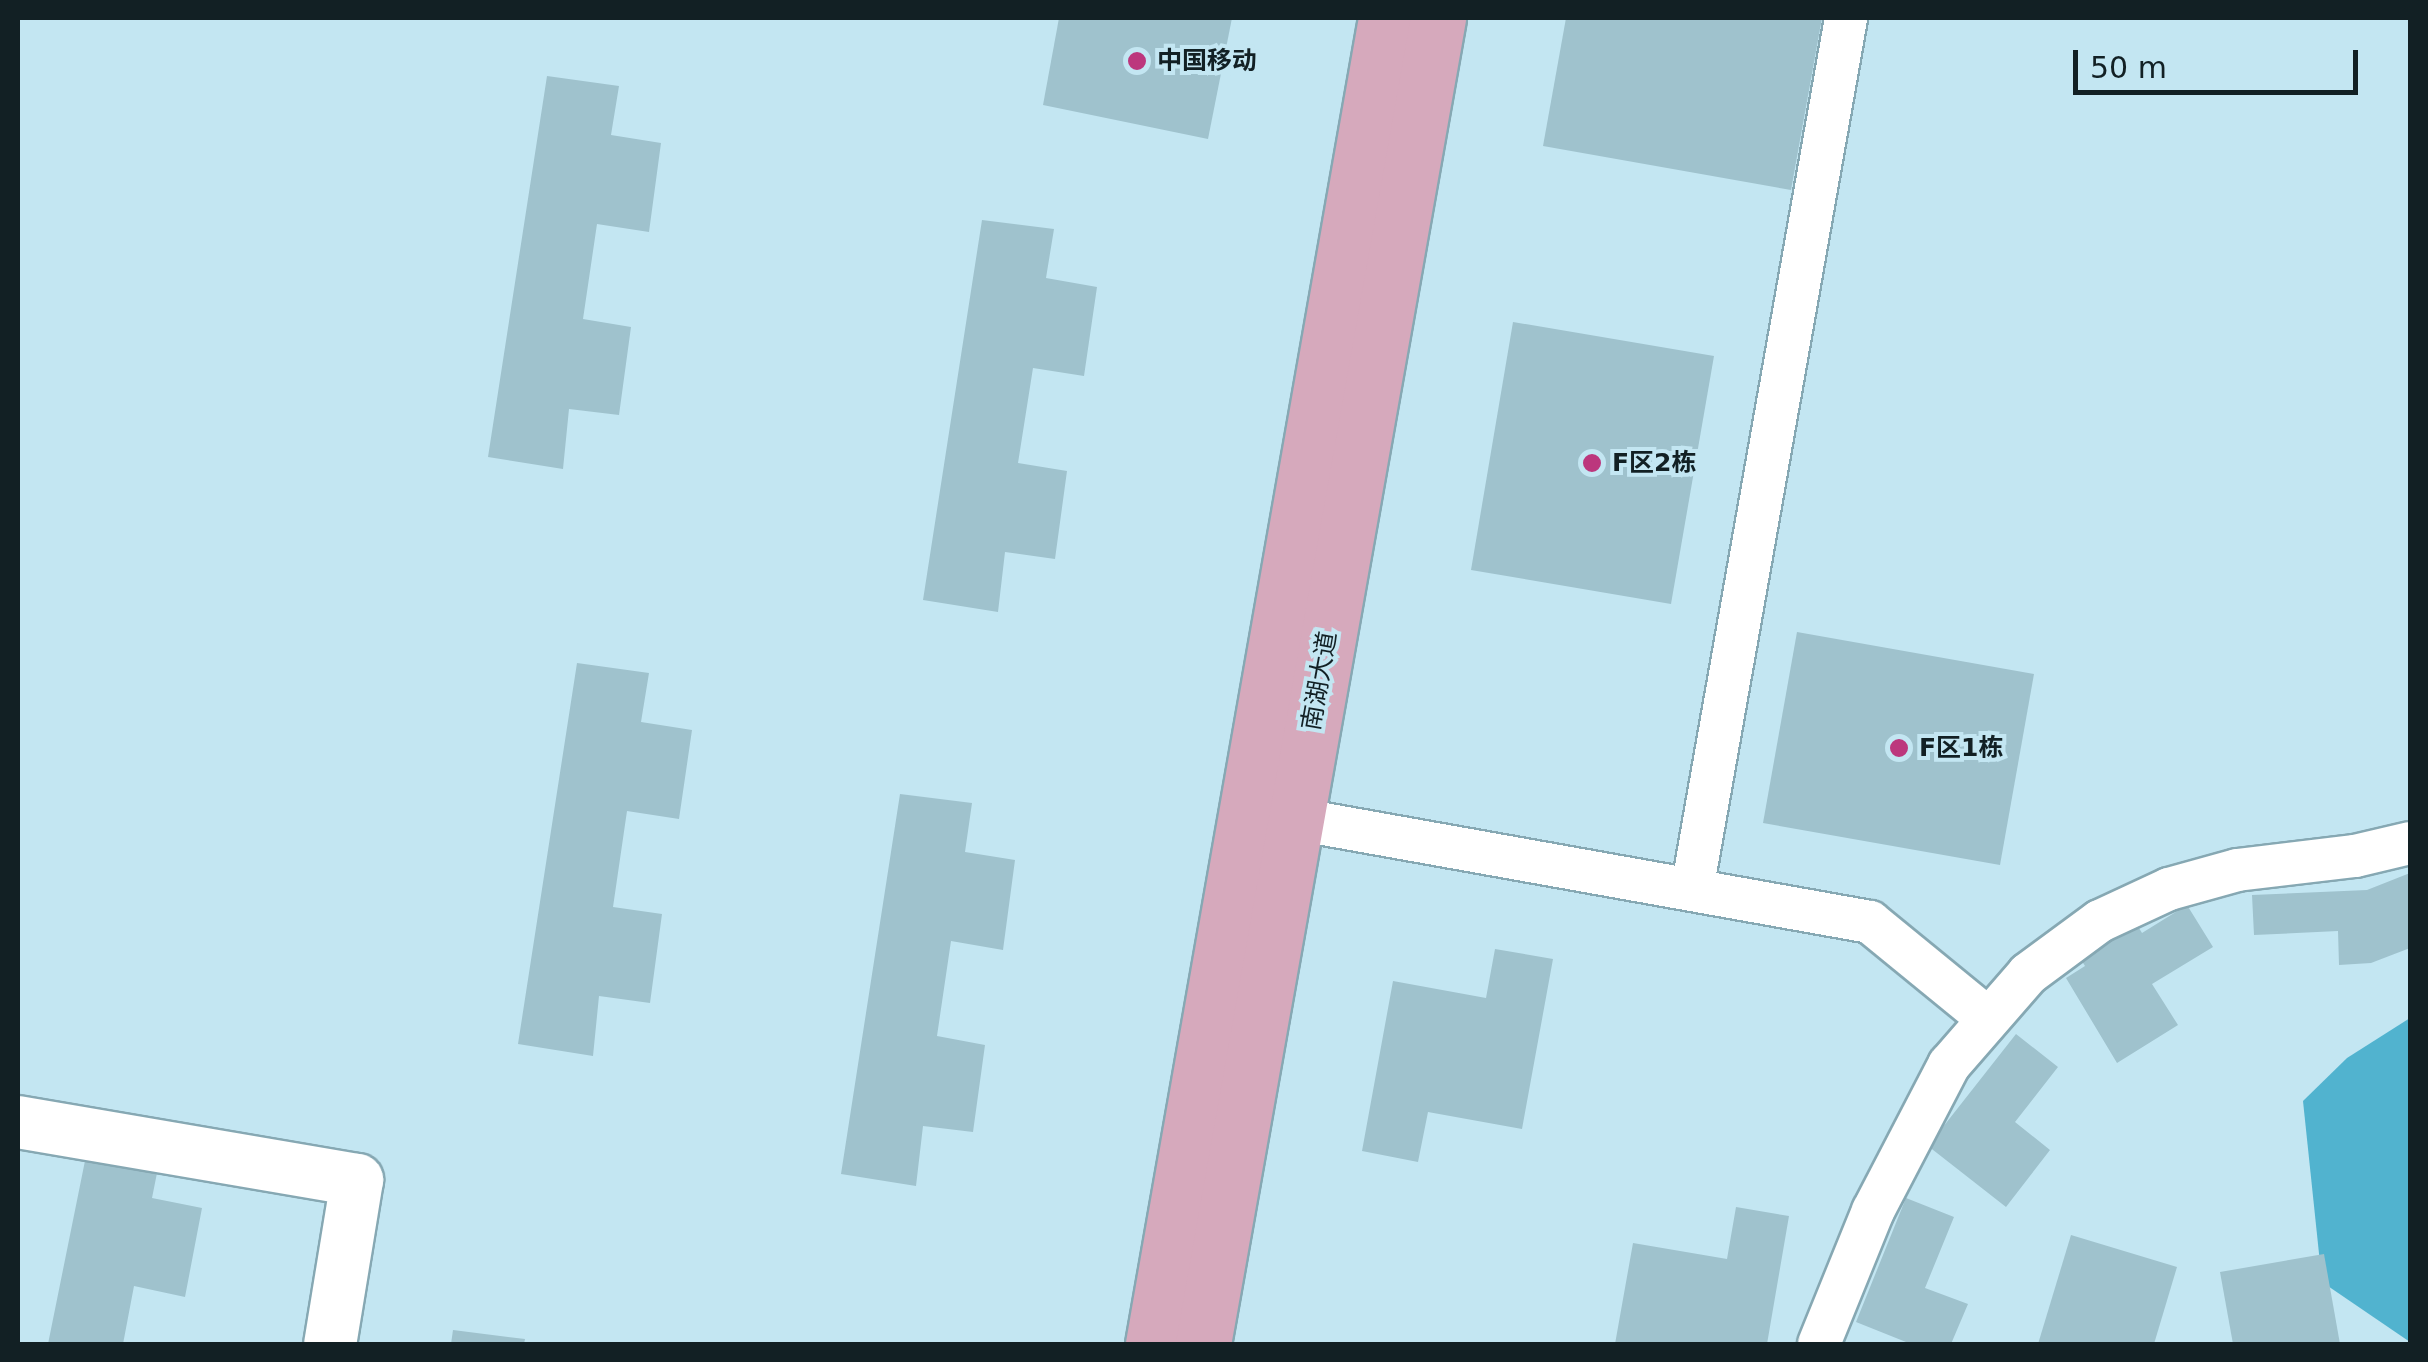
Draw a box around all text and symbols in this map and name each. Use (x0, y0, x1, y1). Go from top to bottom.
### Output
scale bar (2078, 30, 2363, 92)
place label: 中国移动 (1157, 46, 1257, 76)
marker: 中国移动 (1126, 50, 1148, 72)
text: 50 m (2090, 50, 2167, 85)
place label: F区2栋 (1612, 448, 1696, 478)
marker: F区2栋 (1581, 452, 1603, 474)
street label: 南湖大道 (1297, 629, 1343, 733)
place label: F区1栋 (1919, 733, 2003, 763)
marker: F区1栋 (1888, 737, 1910, 759)

